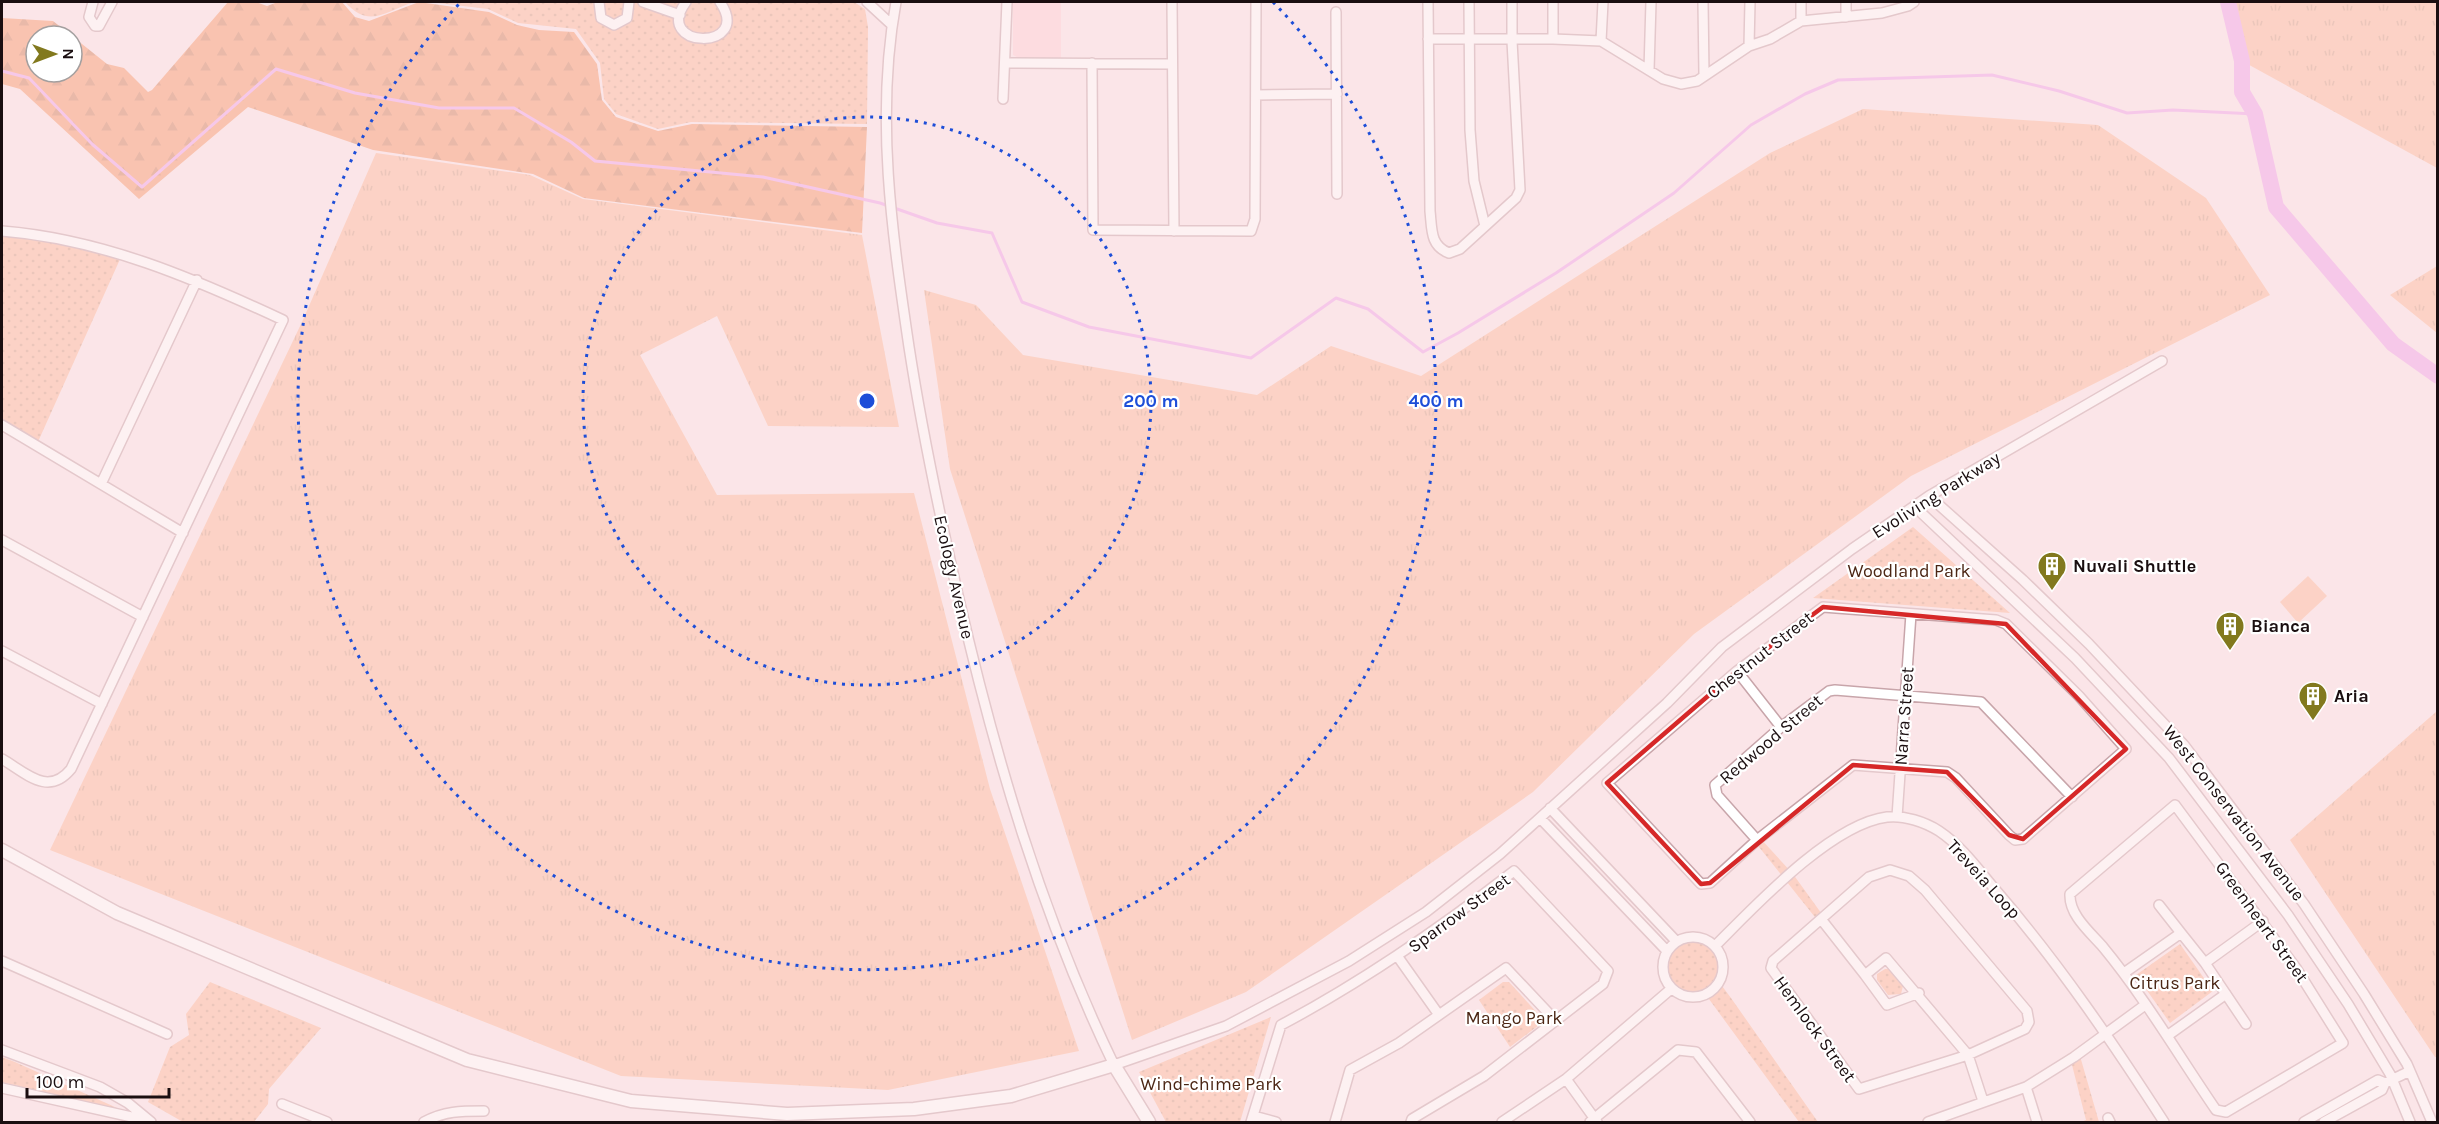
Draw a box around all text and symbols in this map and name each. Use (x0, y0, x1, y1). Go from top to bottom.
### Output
north arrow (24, 24, 84, 84)
text: N (59, 48, 78, 60)
text: 200 m (1123, 390, 1179, 412)
text: 400 m (1408, 390, 1464, 412)
centre of rings (857, 391, 877, 411)
street label: Evoliving Parkway (1868, 446, 2005, 543)
street label: Ecology Avenue (929, 513, 979, 641)
building icon: Nuvali Shuttle (2036, 550, 2068, 592)
place label: Nuvali Shuttle (2073, 555, 2196, 577)
park label: Woodland Park (1847, 560, 1971, 582)
street label: Chestnut Street (1702, 606, 1818, 704)
building icon: Bianca (2214, 610, 2246, 652)
place label: Bianca (2251, 615, 2310, 637)
street label: Narra Street (1890, 666, 1918, 766)
building icon: Aria (2297, 680, 2329, 722)
place label: Aria (2334, 685, 2369, 707)
street label: Redwood Street (1715, 689, 1827, 789)
street label: West Conservation Avenue (2158, 721, 2310, 905)
street label: Treveia Loop (1942, 835, 2026, 923)
street label: Greenheart Street (2211, 857, 2313, 987)
street label: Sparrow Street (1404, 868, 1515, 957)
street label: Hemlock Street (1769, 972, 1861, 1087)
park label: Citrus Park (2130, 972, 2220, 994)
park label: Mango Park (1466, 1007, 1562, 1029)
scale bar (27, 1061, 170, 1099)
text: 100 m (36, 1071, 84, 1093)
park label: Wind-chime Park (1140, 1073, 1282, 1095)

